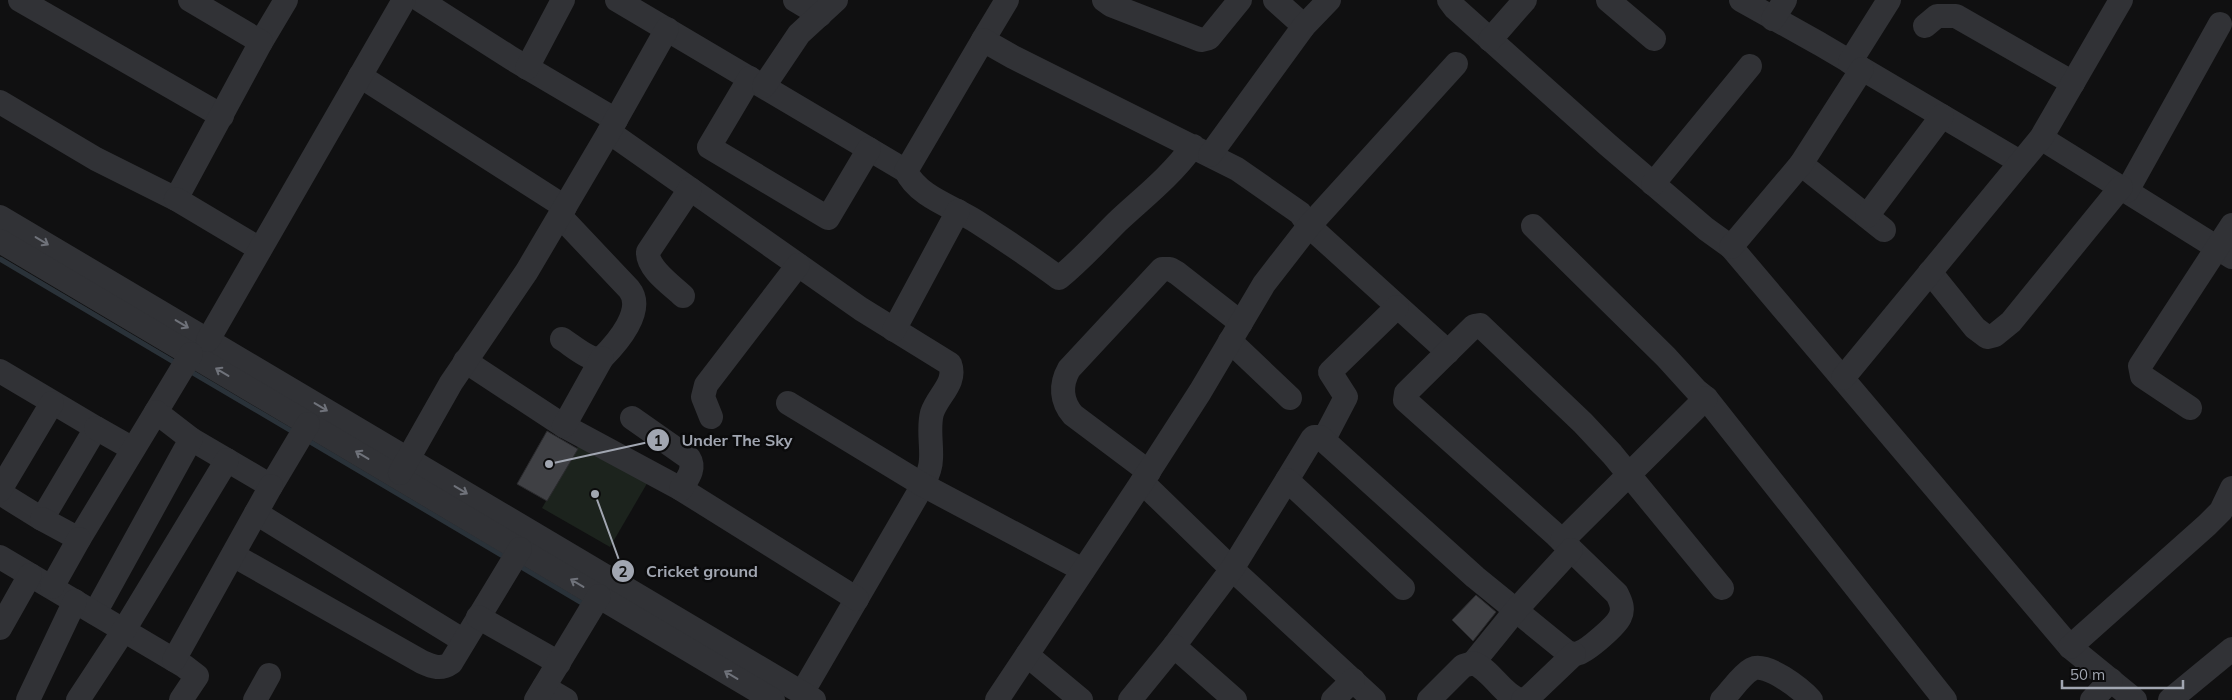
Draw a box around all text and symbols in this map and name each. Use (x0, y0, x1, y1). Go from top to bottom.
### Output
one-way arrow (35, 237, 49, 247)
one-way arrow (174, 320, 188, 330)
one-way arrow (215, 367, 229, 377)
one-way arrow (314, 403, 328, 413)
callout: Under The Sky (646, 425, 802, 456)
text: Under The Sky (681, 430, 793, 450)
text: 1 (653, 431, 663, 450)
one-way arrow (355, 450, 369, 460)
one-way arrow (454, 486, 468, 496)
callout: Cricket ground (611, 556, 768, 587)
text: Cricket ground (646, 561, 758, 581)
text: 2 (618, 562, 628, 581)
one-way arrow (570, 577, 584, 587)
scale bar (2062, 658, 2183, 690)
text: 50 m (2070, 665, 2105, 684)
one-way arrow (724, 670, 739, 680)

